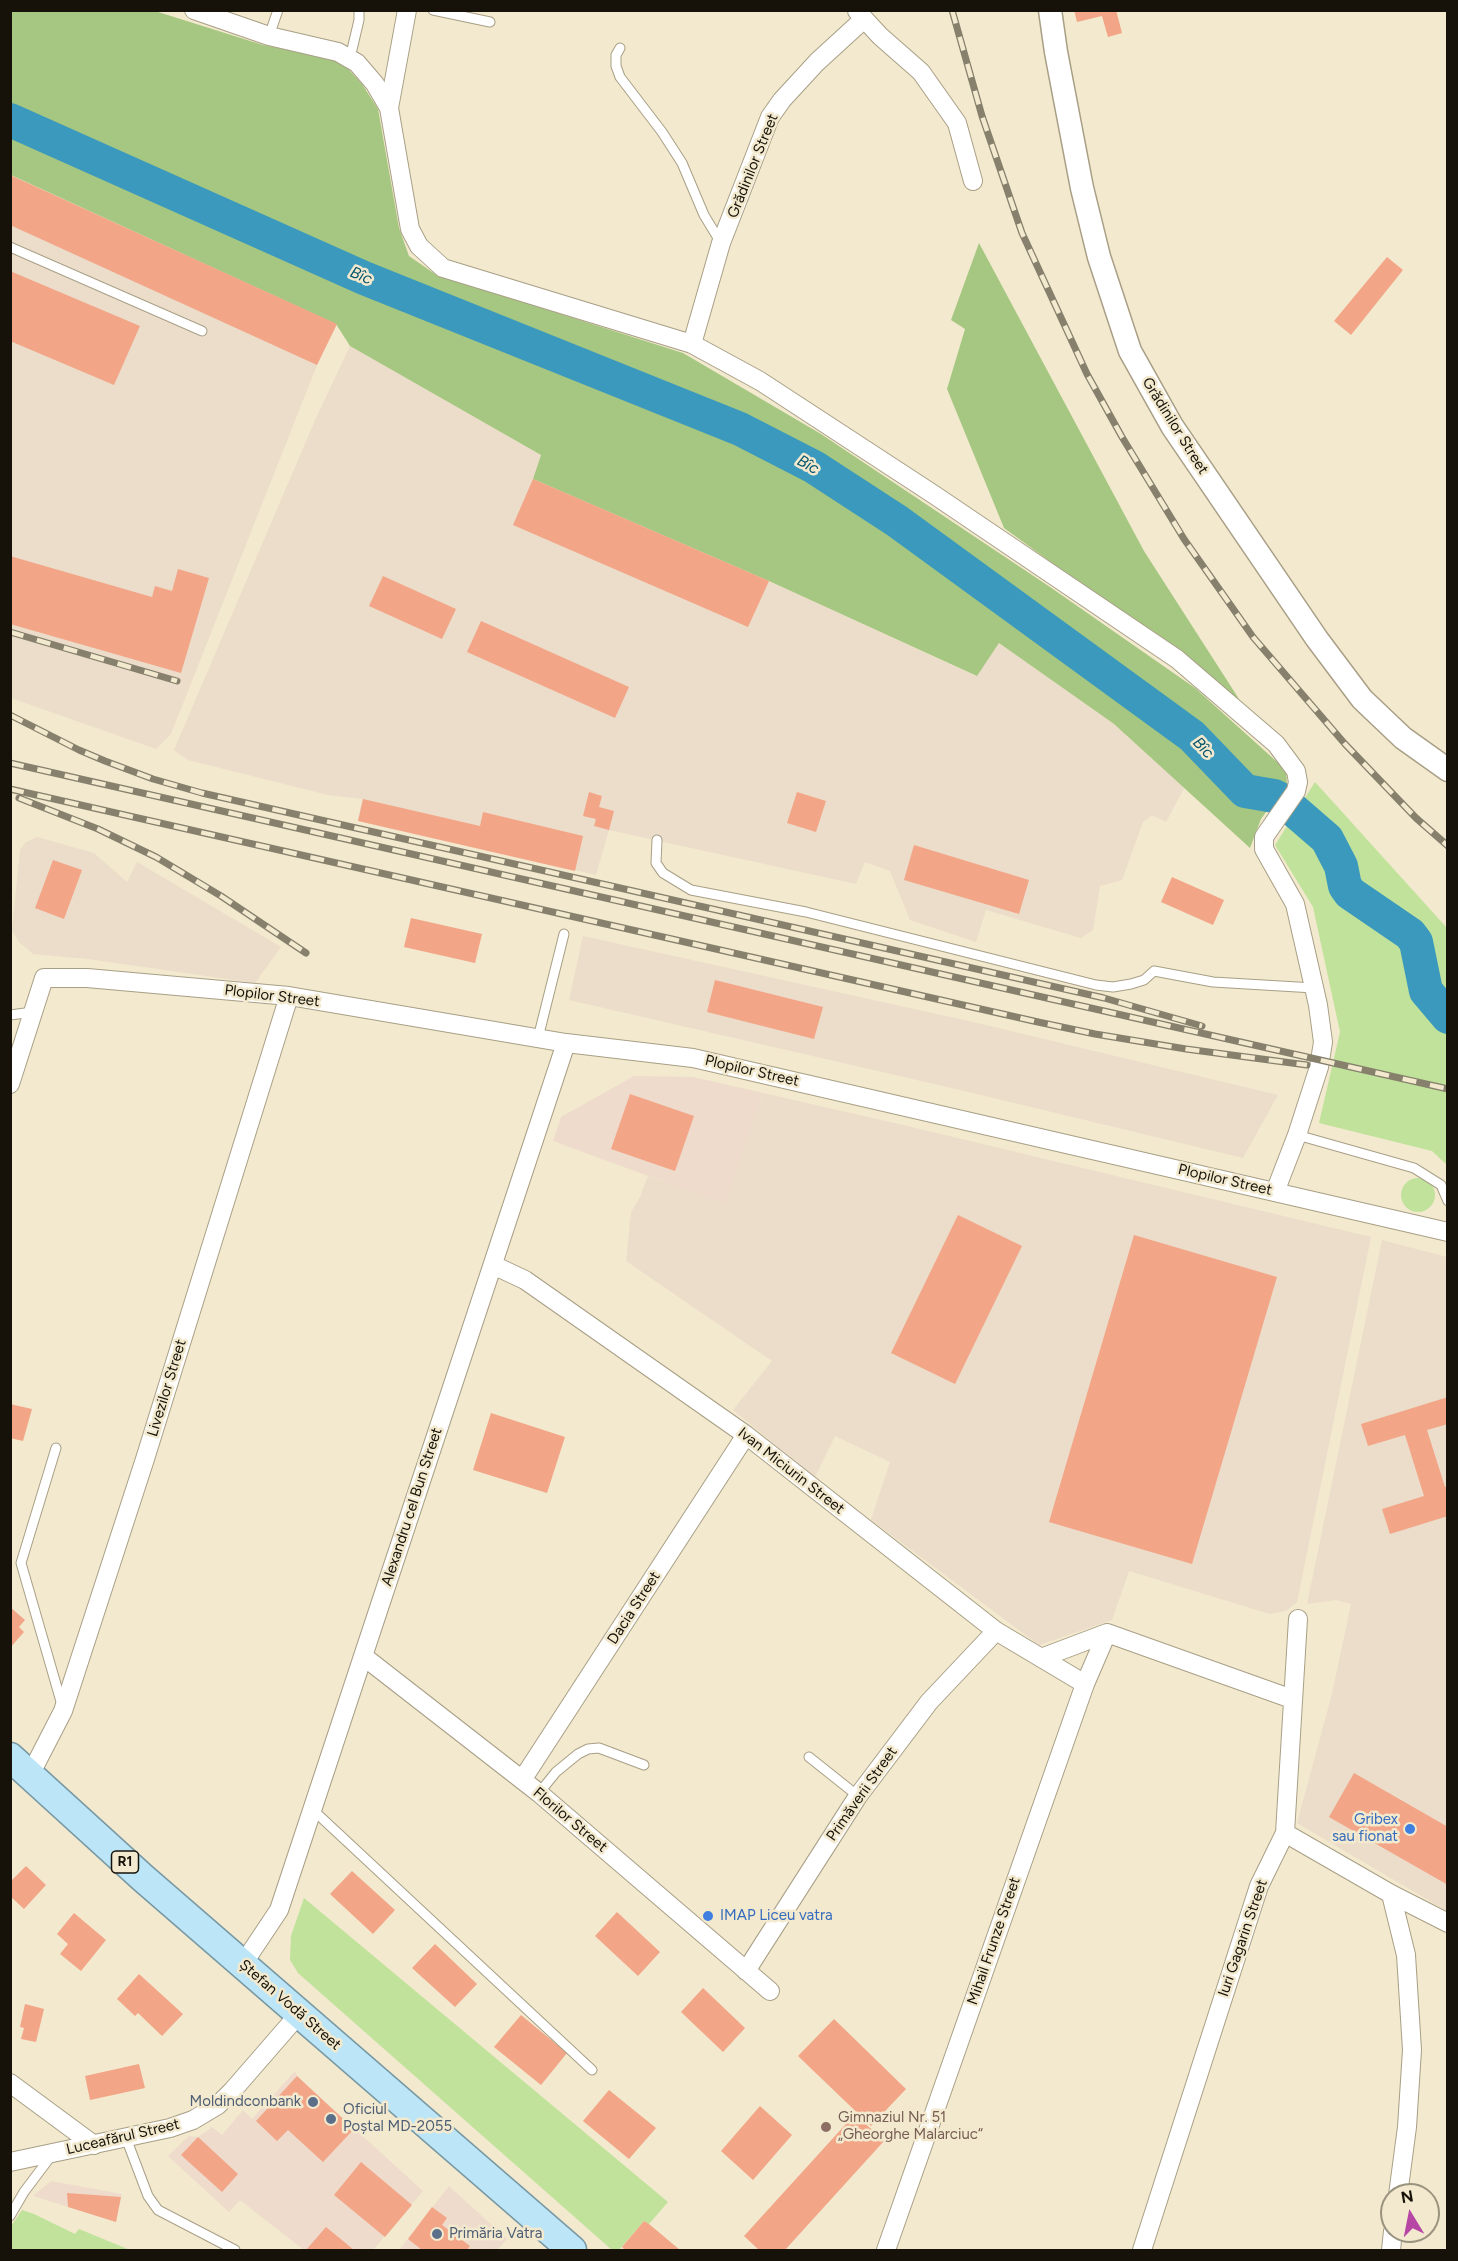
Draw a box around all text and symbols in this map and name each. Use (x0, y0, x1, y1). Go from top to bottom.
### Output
street label: Grădinilor Street (724, 111, 782, 221)
water label: Bîc (347, 263, 375, 289)
street label: Grădinilor Street (1138, 374, 1212, 478)
water label: Bîc (794, 451, 822, 479)
water label: Bîc (1188, 733, 1218, 763)
street label: Plopilor Street (223, 981, 321, 1011)
street label: Plopilor Street (703, 1051, 801, 1091)
street label: Plopilor Street (1176, 1160, 1274, 1200)
street label: Livezilor Street (144, 1337, 190, 1439)
street label: Ivan Miciurin Street (734, 1424, 848, 1518)
street label: Alexandru cel Bun Street (378, 1426, 446, 1588)
street label: Dacia Street (604, 1568, 664, 1648)
street label: Primăverii Street (823, 1743, 901, 1845)
street label: Florilor Street (529, 1784, 611, 1856)
place label: Gribex sau fionat (1332, 1811, 1398, 1846)
marker: Gribex sau fionat (1403, 1822, 1417, 1836)
road number: R1 (112, 1851, 138, 1873)
street label: Mihail Frunze Street (964, 1875, 1024, 2007)
street label: Iuri Gagarin Street (1214, 1877, 1272, 1999)
place label: IMAP Liceu vatra (720, 1907, 833, 1925)
marker: IMAP Liceu vatra (701, 1909, 715, 1923)
street label: Ștefan Vodă Street (235, 1956, 345, 2054)
place label: Moldindconbank (190, 2093, 301, 2111)
marker: Moldindconbank (306, 2095, 320, 2109)
place label: Oficiul Poștal MD-2055 (343, 2101, 452, 2136)
place label: Gimnaziul Nr. 51 „Gheorghe Malarciuc“ (838, 2109, 983, 2144)
marker: Oficiul Poștal MD-2055 (324, 2112, 338, 2126)
street label: Luceafărul Street (65, 2115, 181, 2159)
marker: Gimnaziul Nr. 51 „Gheorghe Malarciuc“ (819, 2120, 833, 2134)
north arrow (1380, 2183, 1440, 2243)
text: N (1399, 2186, 1415, 2207)
place label: Primăria Vatra (449, 2225, 542, 2243)
marker: Primăria Vatra (430, 2227, 444, 2241)

